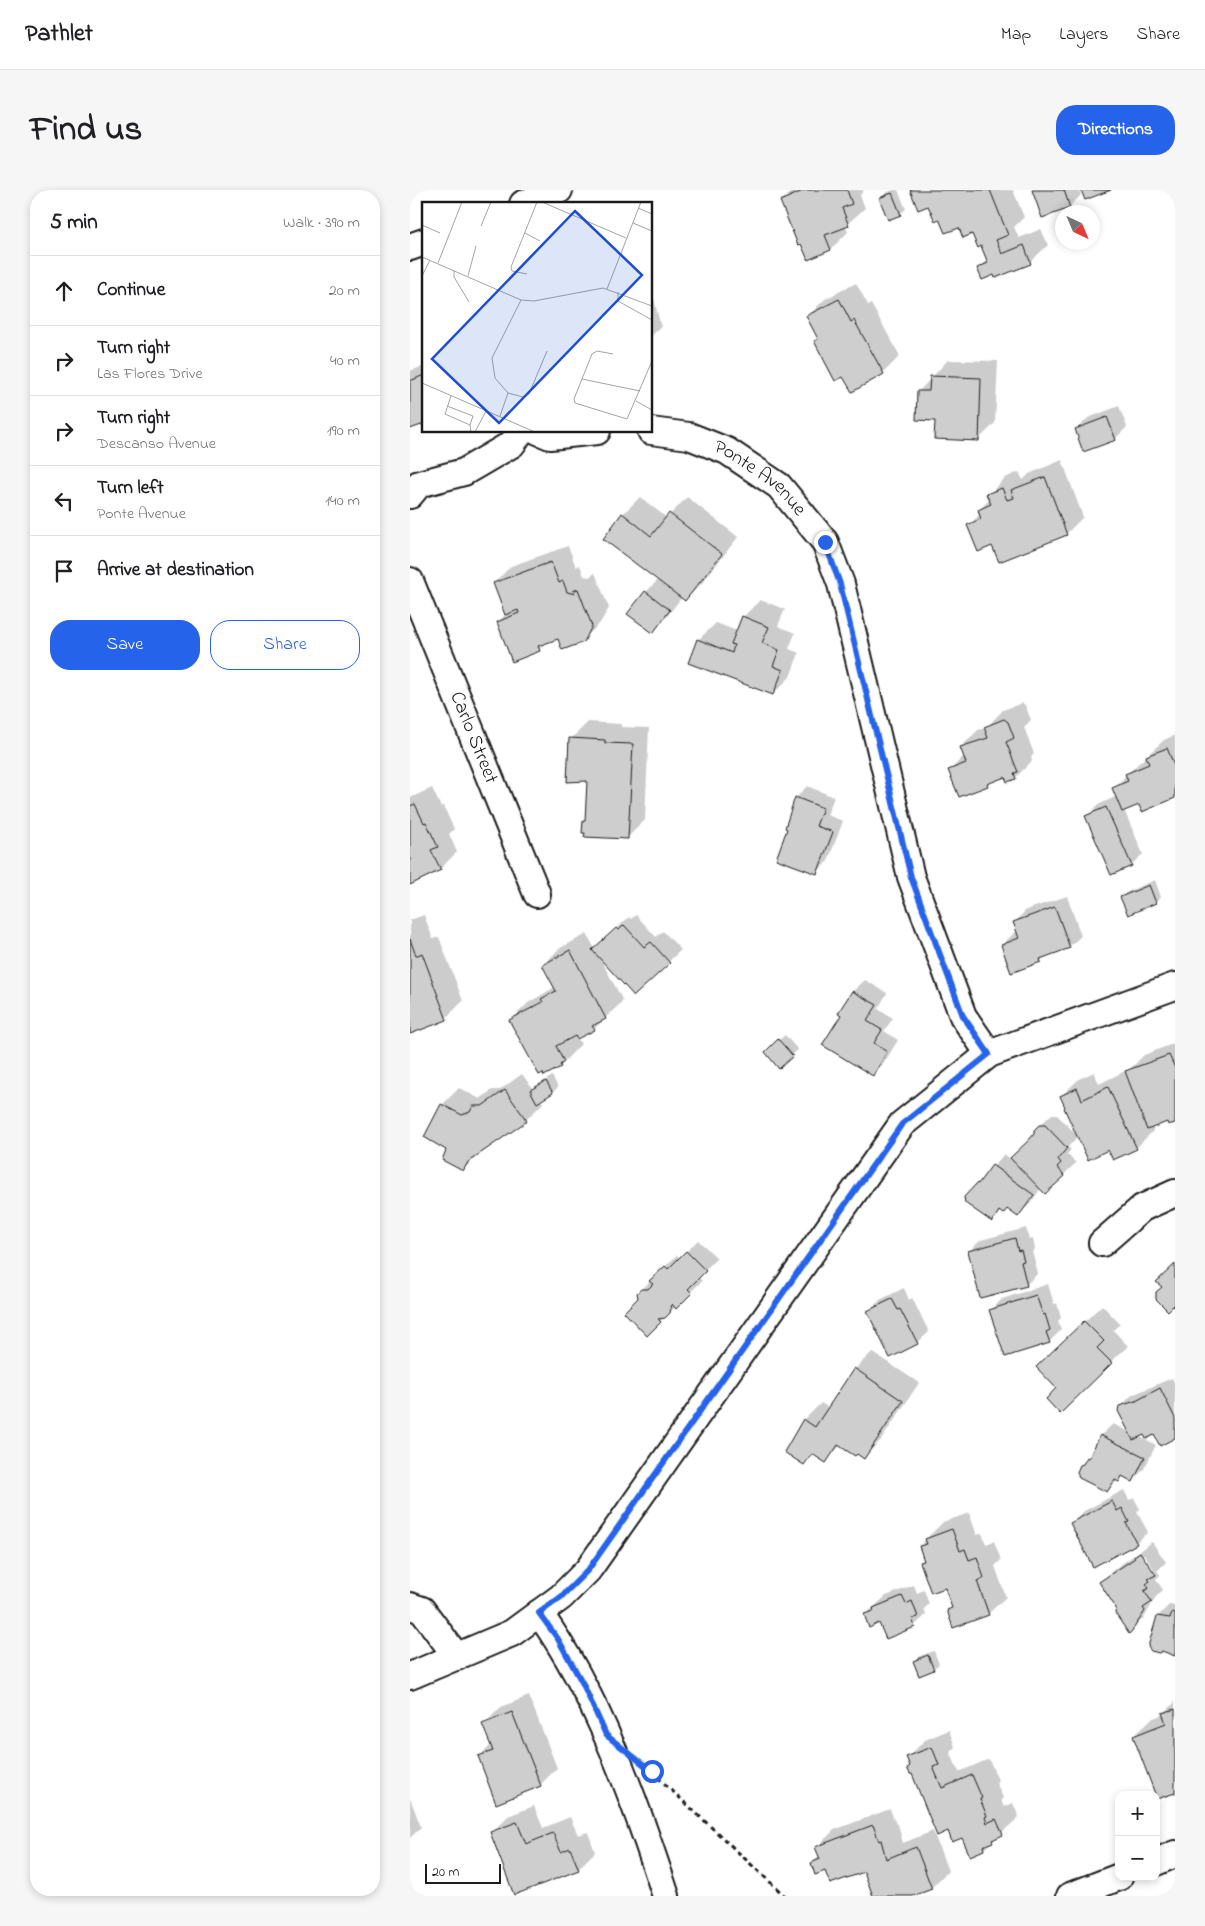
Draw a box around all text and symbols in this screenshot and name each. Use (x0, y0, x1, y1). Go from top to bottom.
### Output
text: Pathlet (25, 17, 93, 52)
text: Map (1001, 22, 1031, 48)
text: Layers (1059, 22, 1109, 48)
text: Share (1137, 22, 1180, 48)
text: Find us (30, 105, 142, 156)
button: Directions (1056, 105, 1175, 155)
inset map (422, 202, 652, 432)
north arrow (1055, 205, 1100, 250)
text: 5 min (50, 208, 98, 238)
text: Walk · 390 m (283, 211, 360, 235)
icon: ahead (50, 277, 78, 305)
text: Continue (97, 277, 165, 304)
text: 20 m (329, 279, 360, 303)
text: Turn right (97, 335, 170, 362)
icon: right (50, 347, 78, 375)
text: 40 m (330, 349, 360, 373)
text: Las Flores Drive (97, 362, 203, 386)
text: Turn right (97, 405, 170, 432)
icon: right (50, 417, 78, 445)
text: 190 m (327, 419, 360, 443)
text: Descanso Avenue (97, 432, 216, 456)
street label: Ponte Avenue (710, 433, 813, 523)
text: Turn left (97, 475, 164, 502)
icon: left (50, 487, 78, 515)
text: 140 m (325, 489, 360, 513)
text: Ponte Avenue (97, 502, 186, 526)
route end (814, 531, 837, 554)
icon: arrive (50, 557, 78, 585)
text: Arrive at destination (97, 557, 254, 584)
button: Save (50, 620, 200, 670)
button: Share (210, 620, 360, 670)
street label: Carlo Street (442, 687, 505, 788)
route start (641, 1760, 664, 1783)
map controls (1115, 1791, 1160, 1881)
button: + (1115, 1791, 1160, 1836)
button: − (1115, 1836, 1160, 1881)
scale bar (425, 1861, 501, 1884)
text: 20 m (432, 1862, 459, 1883)

